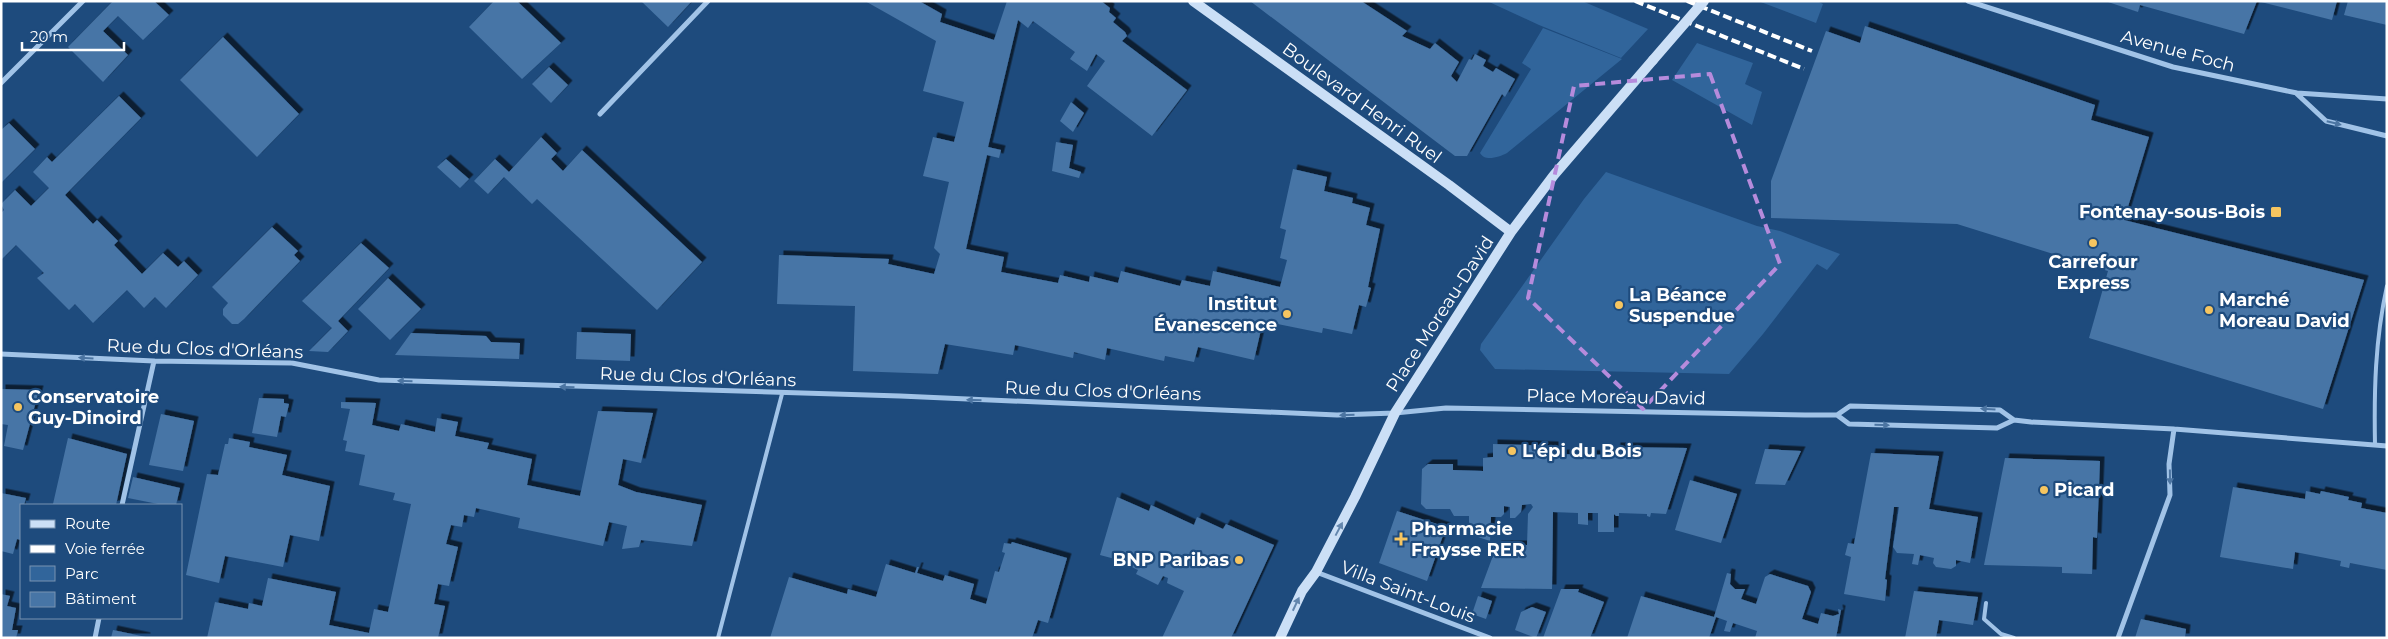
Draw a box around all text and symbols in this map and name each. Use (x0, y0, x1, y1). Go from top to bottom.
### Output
scale bar (22, 20, 125, 52)
street label: Avenue Foch (2119, 25, 2237, 77)
text: 20 m (30, 27, 68, 46)
street label: Boulevard Henri Ruel (1278, 38, 1446, 168)
one-way arrow (2327, 119, 2342, 127)
place label: Fontenay-sous-Bois (2079, 201, 2265, 223)
marker: Fontenay-sous-Bois (2269, 205, 2283, 219)
street label: Place Moreau-David (1381, 232, 1499, 396)
marker: Carrefour Express (2087, 237, 2099, 249)
place label: Carrefour Express (2048, 251, 2138, 294)
place label: La Béance Suspendue (1629, 284, 1735, 327)
place label: Marché Moreau David (2219, 289, 2350, 332)
place label: Institut Évanescence (1154, 293, 1277, 336)
marker: La Béance Suspendue (1613, 299, 1625, 311)
marker: Marché Moreau David (2203, 304, 2215, 316)
marker: Institut Évanescence (1281, 308, 1293, 320)
street label: Rue du Clos d'Orléans (106, 335, 304, 363)
one-way arrow (78, 354, 94, 362)
street label: Rue du Clos d'Orléans (599, 363, 797, 391)
one-way arrow (396, 377, 412, 385)
street label: Rue du Clos d'Orléans (1004, 377, 1202, 405)
one-way arrow (559, 382, 575, 390)
street label: Place Moreau David (1526, 384, 1706, 410)
place label: Conservatoire Guy-Dinoird (28, 386, 159, 429)
one-way arrow (966, 395, 982, 403)
marker: Conservatoire Guy-Dinoird (12, 401, 24, 413)
one-way arrow (1980, 404, 1996, 412)
one-way arrow (1338, 411, 1354, 419)
one-way arrow (1875, 421, 1891, 429)
place label: L'épi du Bois (1522, 440, 1642, 462)
marker: L'épi du Bois (1506, 445, 1518, 457)
one-way arrow (2166, 469, 2174, 485)
place label: Picard (2054, 479, 2114, 501)
marker: Picard (2038, 484, 2050, 496)
legend (20, 504, 182, 619)
text: Route (65, 514, 110, 533)
place label: Pharmacie Fraysse RER (1411, 518, 1525, 561)
one-way arrow (1335, 522, 1343, 536)
marker: Pharmacie Fraysse RER (1395, 533, 1407, 545)
text: Voie ferrée (65, 539, 145, 558)
place label: BNP Paribas (1112, 549, 1229, 571)
marker: BNP Paribas (1233, 554, 1245, 566)
street label: Villa Saint-Louis (1338, 556, 1479, 628)
text: Parc (65, 564, 99, 583)
text: Bâtiment (65, 589, 137, 608)
one-way arrow (1293, 597, 1301, 611)

